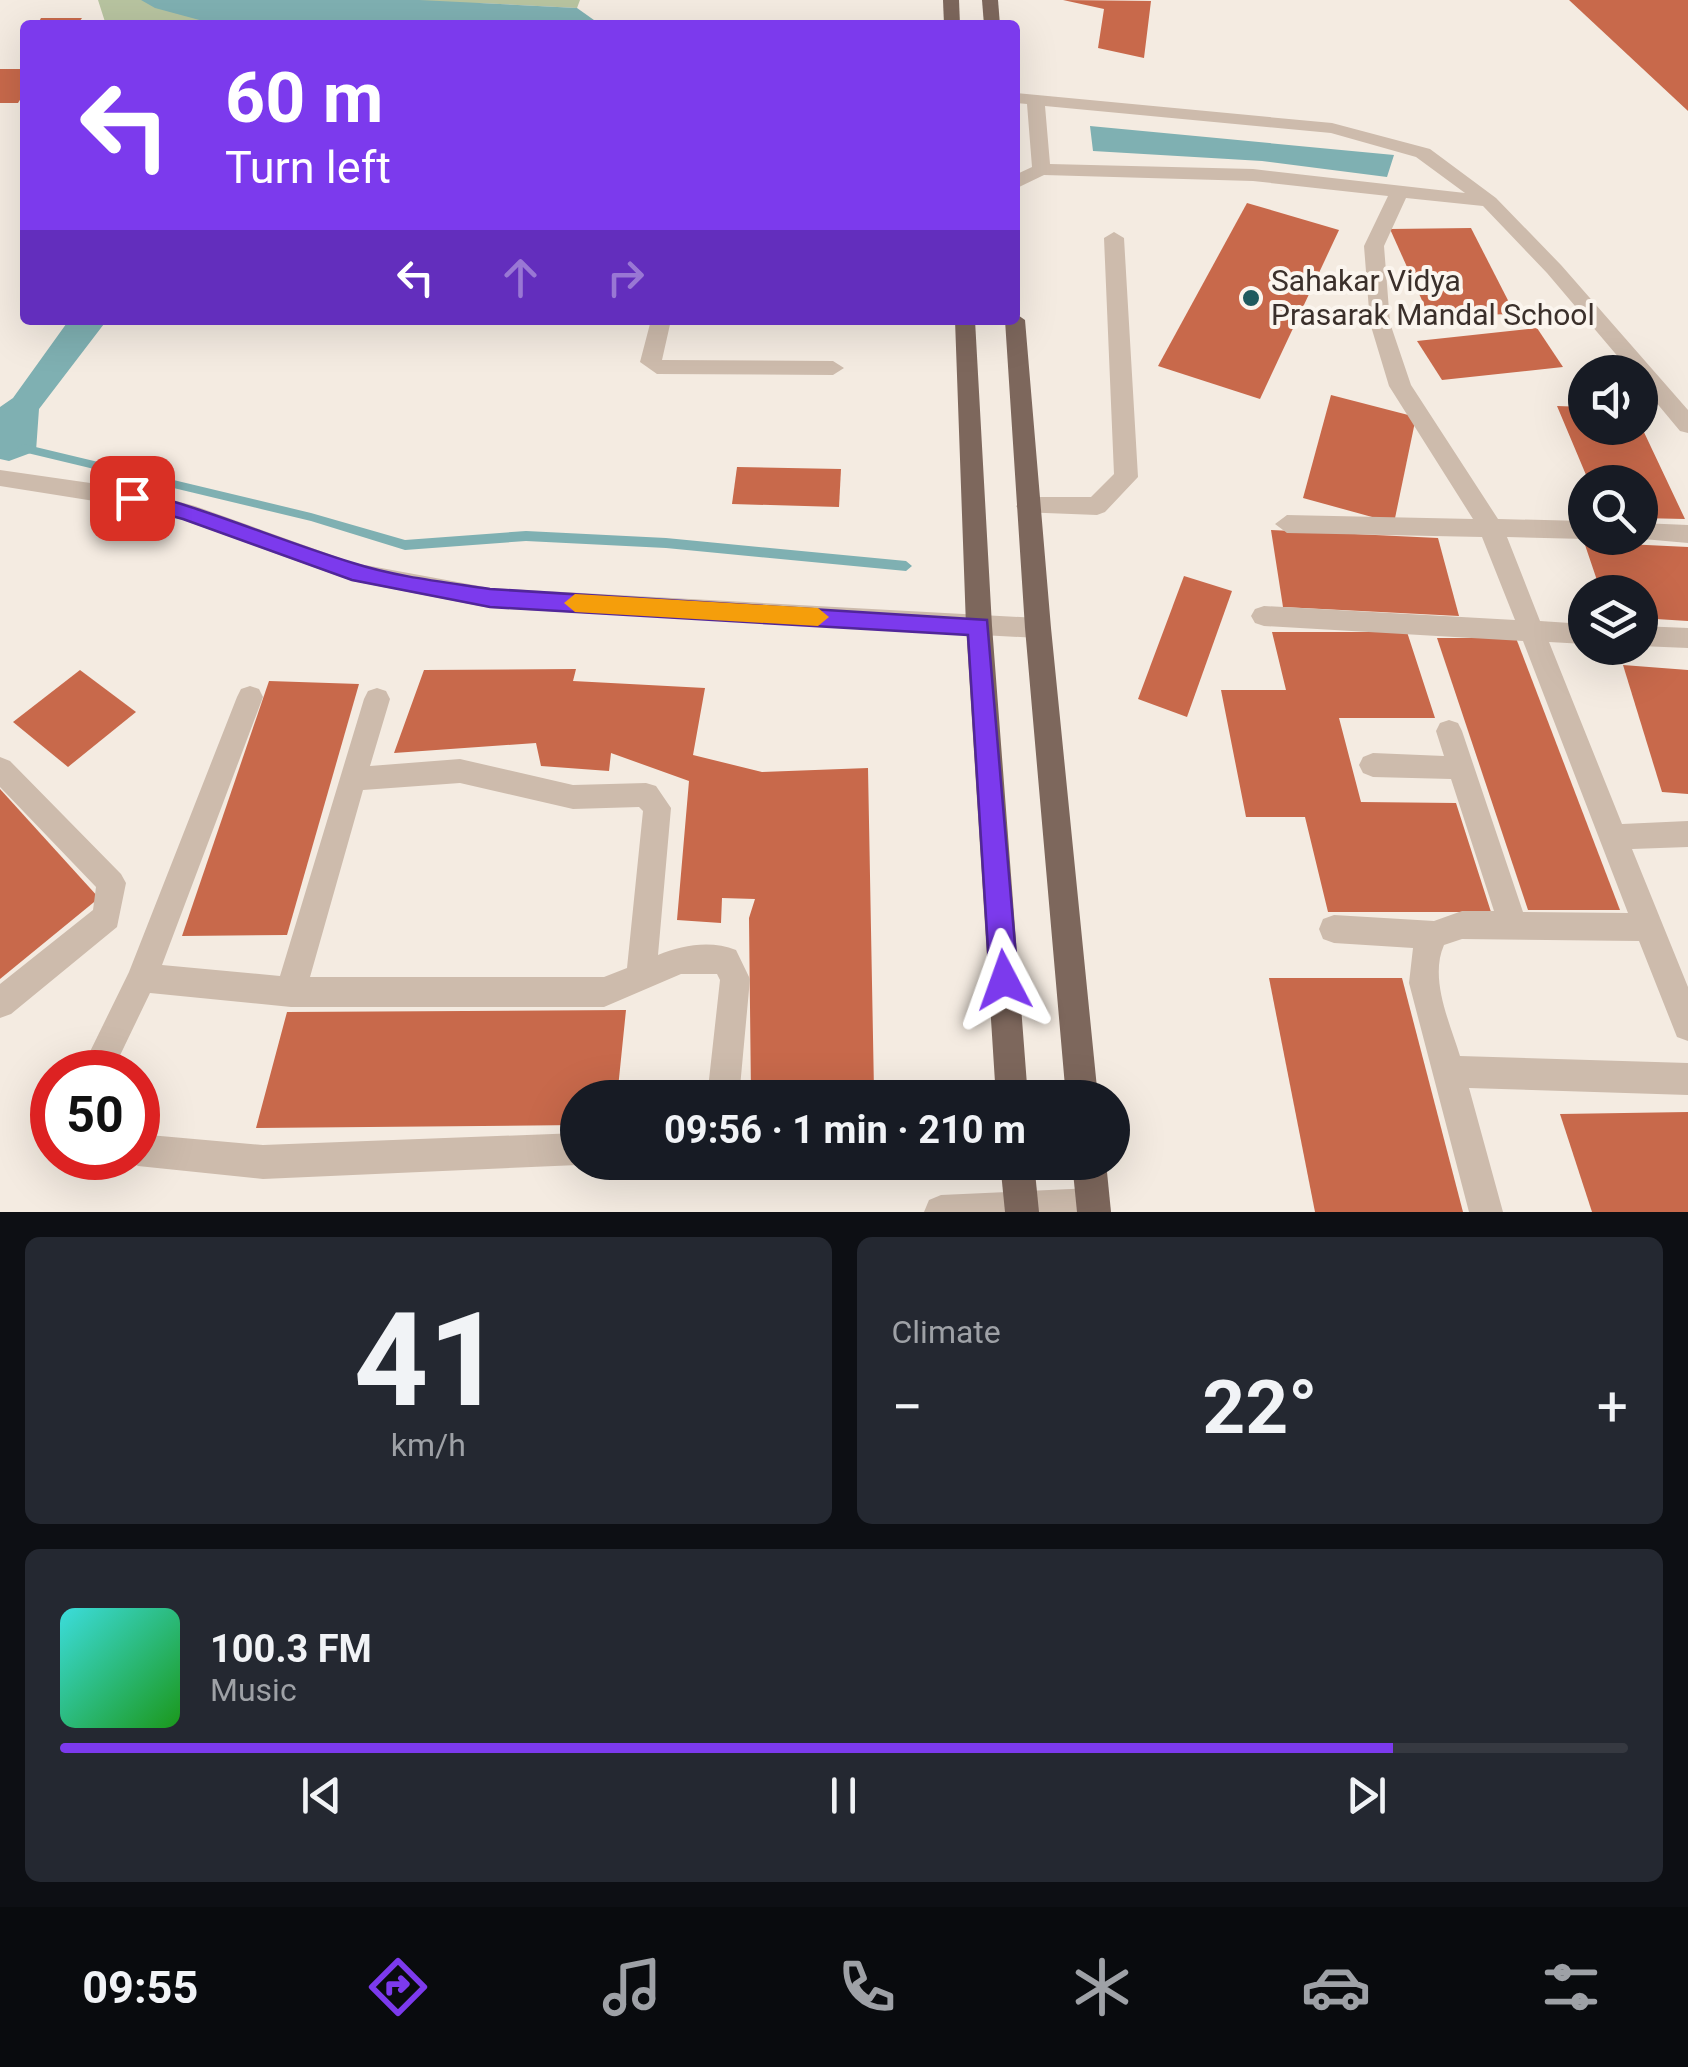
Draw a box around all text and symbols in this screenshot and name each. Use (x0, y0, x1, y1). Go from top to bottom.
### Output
text: 60 m (225, 57, 383, 139)
icon: left (60, 60, 190, 190)
text: Turn left (225, 141, 391, 194)
icon: left (388, 250, 443, 305)
icon: ahead (493, 250, 548, 305)
icon: right (598, 250, 653, 305)
place label: Sahakar Vidya Prasarak Mandal School (1271, 263, 1595, 332)
marker: Sahakar Vidya Prasarak Mandal School (1240, 287, 1262, 309)
map controls (1568, 355, 1658, 665)
button: sound (1568, 355, 1658, 445)
pin (90, 456, 175, 541)
button: search (1568, 465, 1658, 555)
icon: arrive (105, 471, 160, 526)
button: layers (1568, 575, 1658, 665)
position arrow (952, 928, 1056, 1032)
speed limit sign: 50 (30, 1050, 160, 1180)
text: 09:56 · 1 min · 210 m (664, 1108, 1026, 1152)
text: 41 (354, 1284, 503, 1437)
text: Climate (892, 1313, 1001, 1351)
text: 22° (1202, 1363, 1318, 1451)
text: − (892, 1375, 923, 1439)
text: + (1597, 1375, 1628, 1439)
text: km/h (391, 1426, 466, 1464)
text: 100.3 FM (210, 1627, 372, 1671)
text: Music (210, 1671, 297, 1709)
icon: previous (294, 1768, 349, 1823)
icon: pause (816, 1768, 871, 1823)
icon: next (1339, 1768, 1394, 1823)
icon: directions (363, 1952, 433, 2022)
icon: music (597, 1952, 667, 2022)
icon: phone (832, 1952, 902, 2022)
icon: climate (1067, 1952, 1137, 2022)
icon: car (1301, 1952, 1371, 2022)
icon: filters (1536, 1952, 1606, 2022)
text: 09:55 (82, 1961, 198, 2014)

